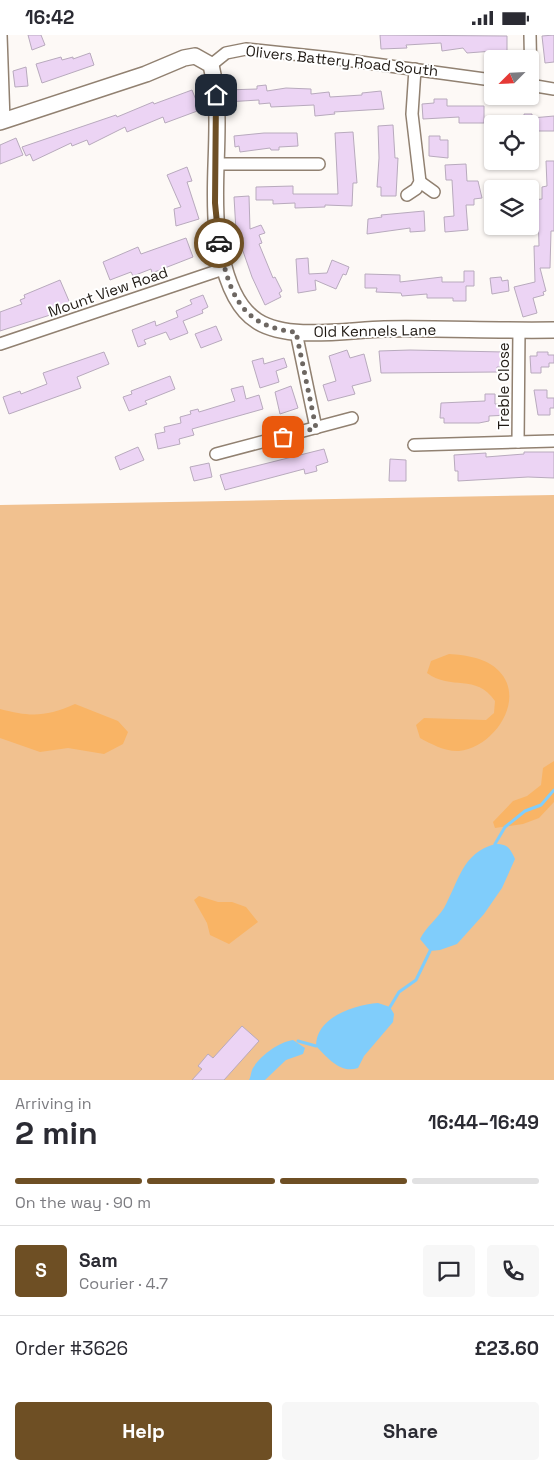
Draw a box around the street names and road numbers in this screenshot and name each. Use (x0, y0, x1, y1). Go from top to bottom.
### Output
street label: Olivers Battery Road South (245, 41, 439, 80)
street label: Mount View Road (45, 262, 170, 321)
street label: Old Kennels Lane (314, 320, 437, 341)
street label: Treble Close (494, 342, 513, 430)

